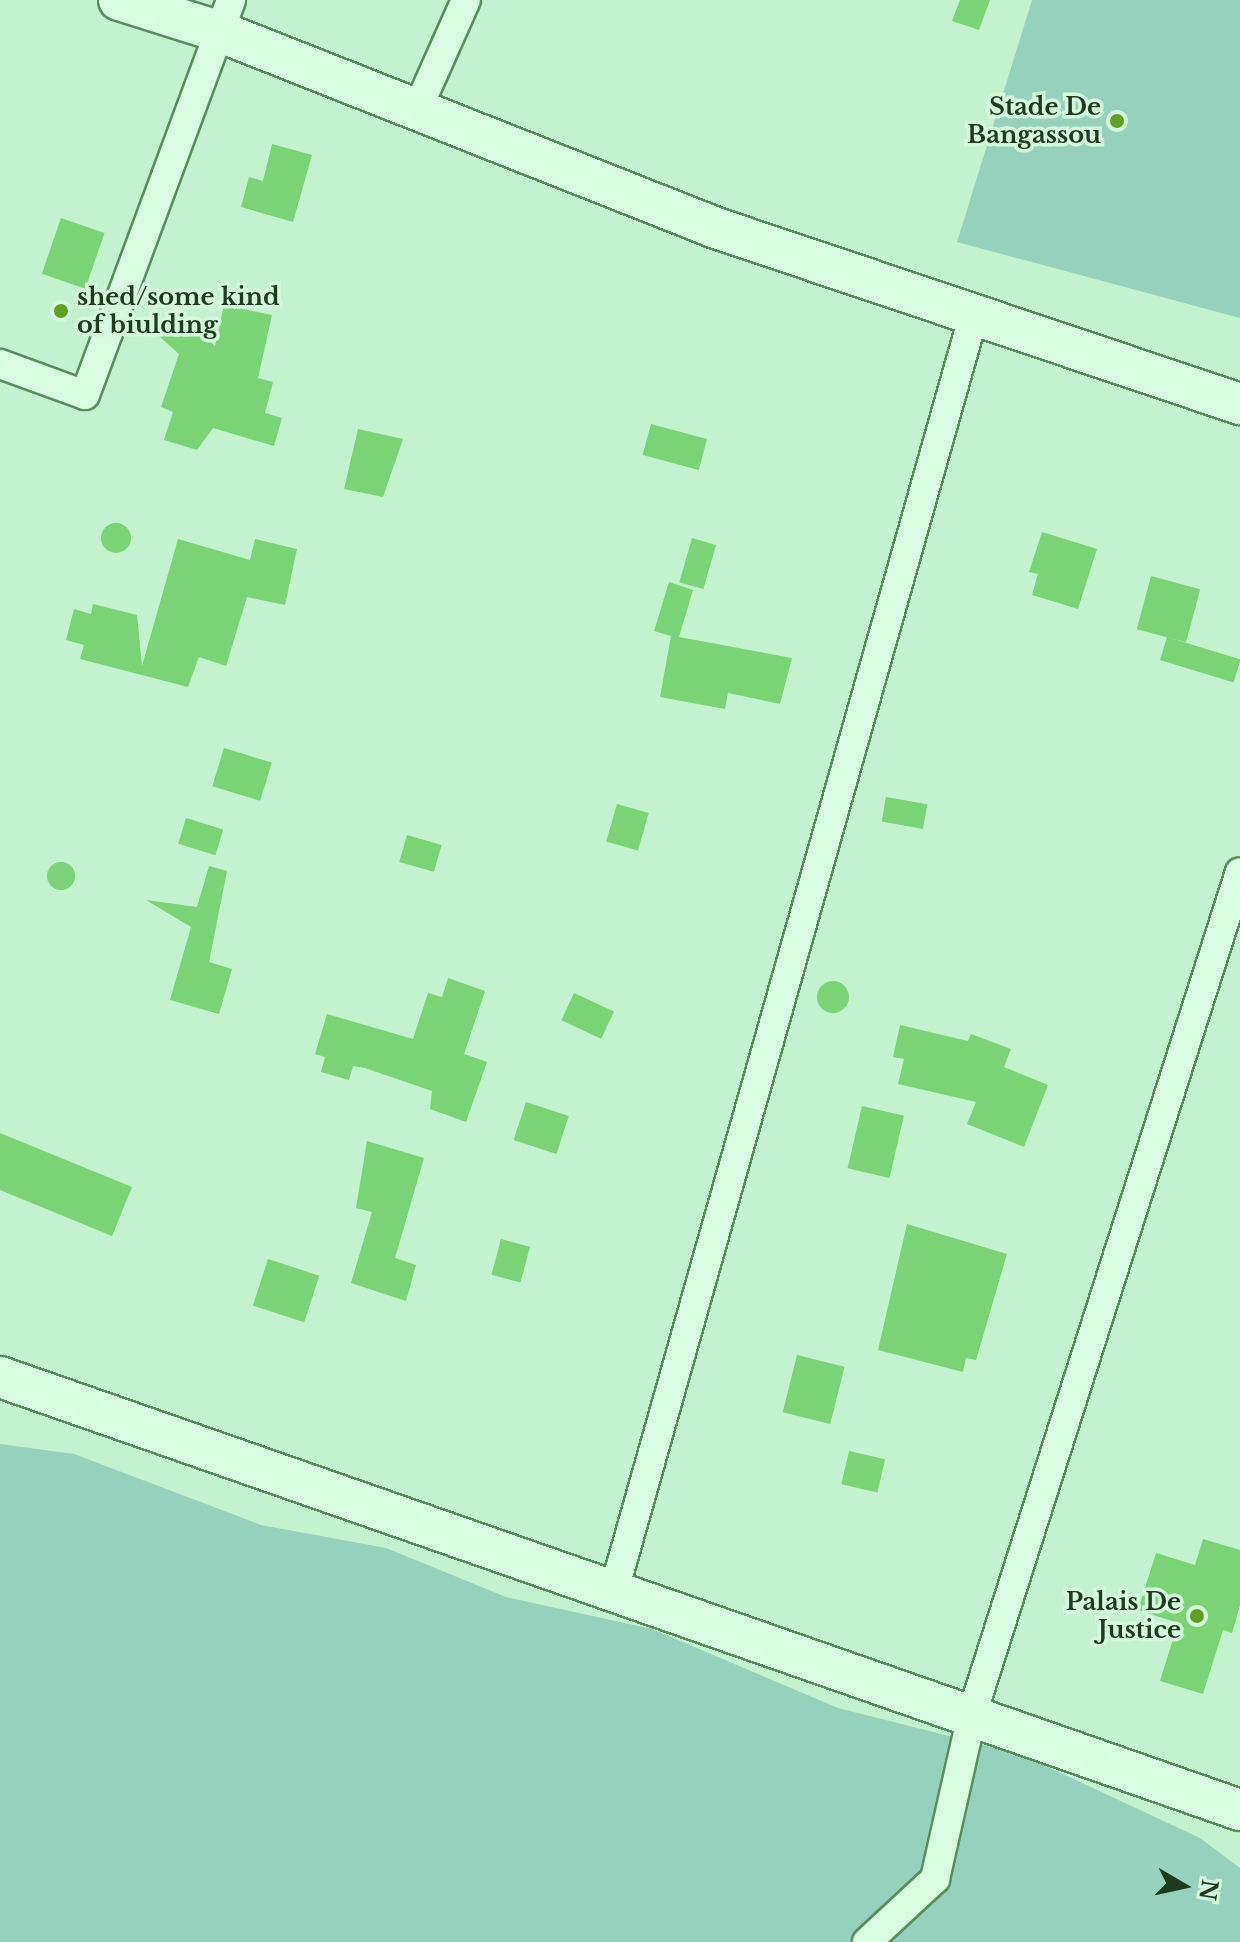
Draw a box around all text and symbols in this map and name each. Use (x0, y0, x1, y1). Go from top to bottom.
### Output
place label: Stade De Bangassou (967, 93, 1101, 149)
marker: Stade De Bangassou (1108, 112, 1126, 130)
place label: shed/some kind of biulding (77, 283, 280, 339)
marker: shed/some kind of biulding (52, 302, 70, 320)
place label: Palais De Justice (1066, 1588, 1181, 1644)
marker: Palais De Justice (1188, 1607, 1206, 1625)
north arrow (1144, 1846, 1224, 1926)
text: N (1193, 1878, 1223, 1902)

